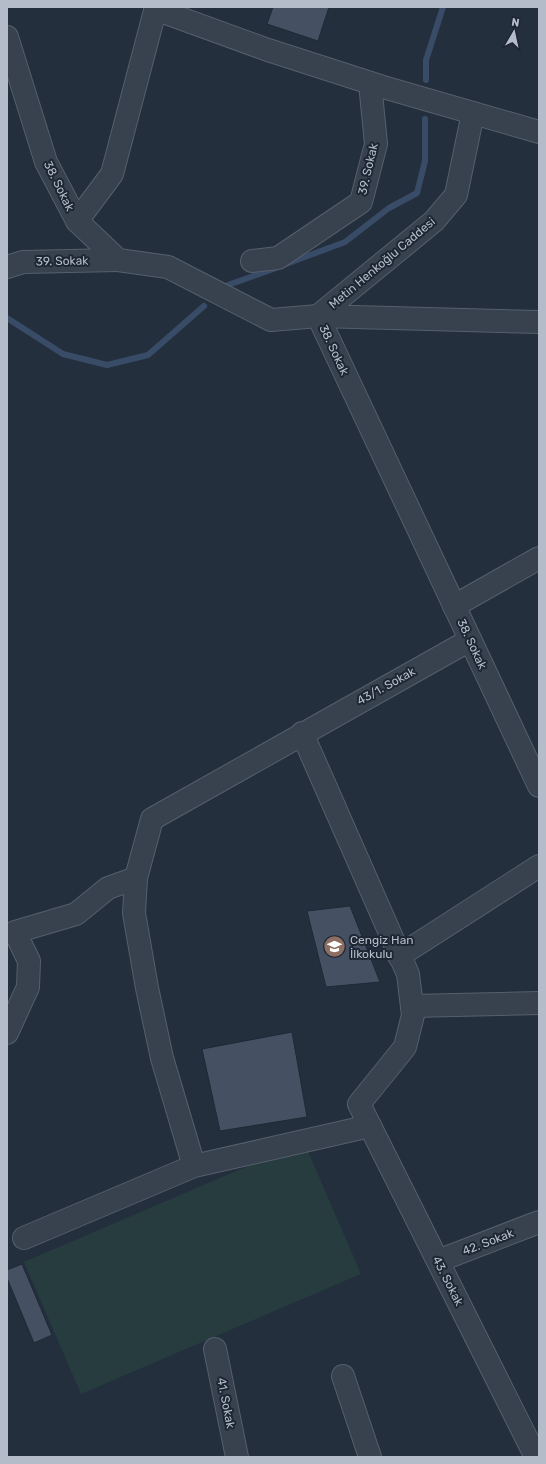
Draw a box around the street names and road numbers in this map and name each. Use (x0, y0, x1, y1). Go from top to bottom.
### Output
street label: 39. Sokak (355, 141, 381, 196)
street label: 38. Sokak (41, 159, 77, 214)
street label: Metin Henkoğlu Caddesi (326, 214, 438, 312)
street label: 39. Sokak (35, 254, 89, 268)
street label: 38. Sokak (316, 323, 352, 378)
street label: 38. Sokak (454, 617, 490, 672)
street label: 43/1. Sokak (354, 664, 418, 708)
street label: 42. Sokak (460, 1226, 516, 1258)
street label: 43. Sokak (430, 1254, 467, 1309)
street label: 41. Sokak (214, 1376, 238, 1430)

